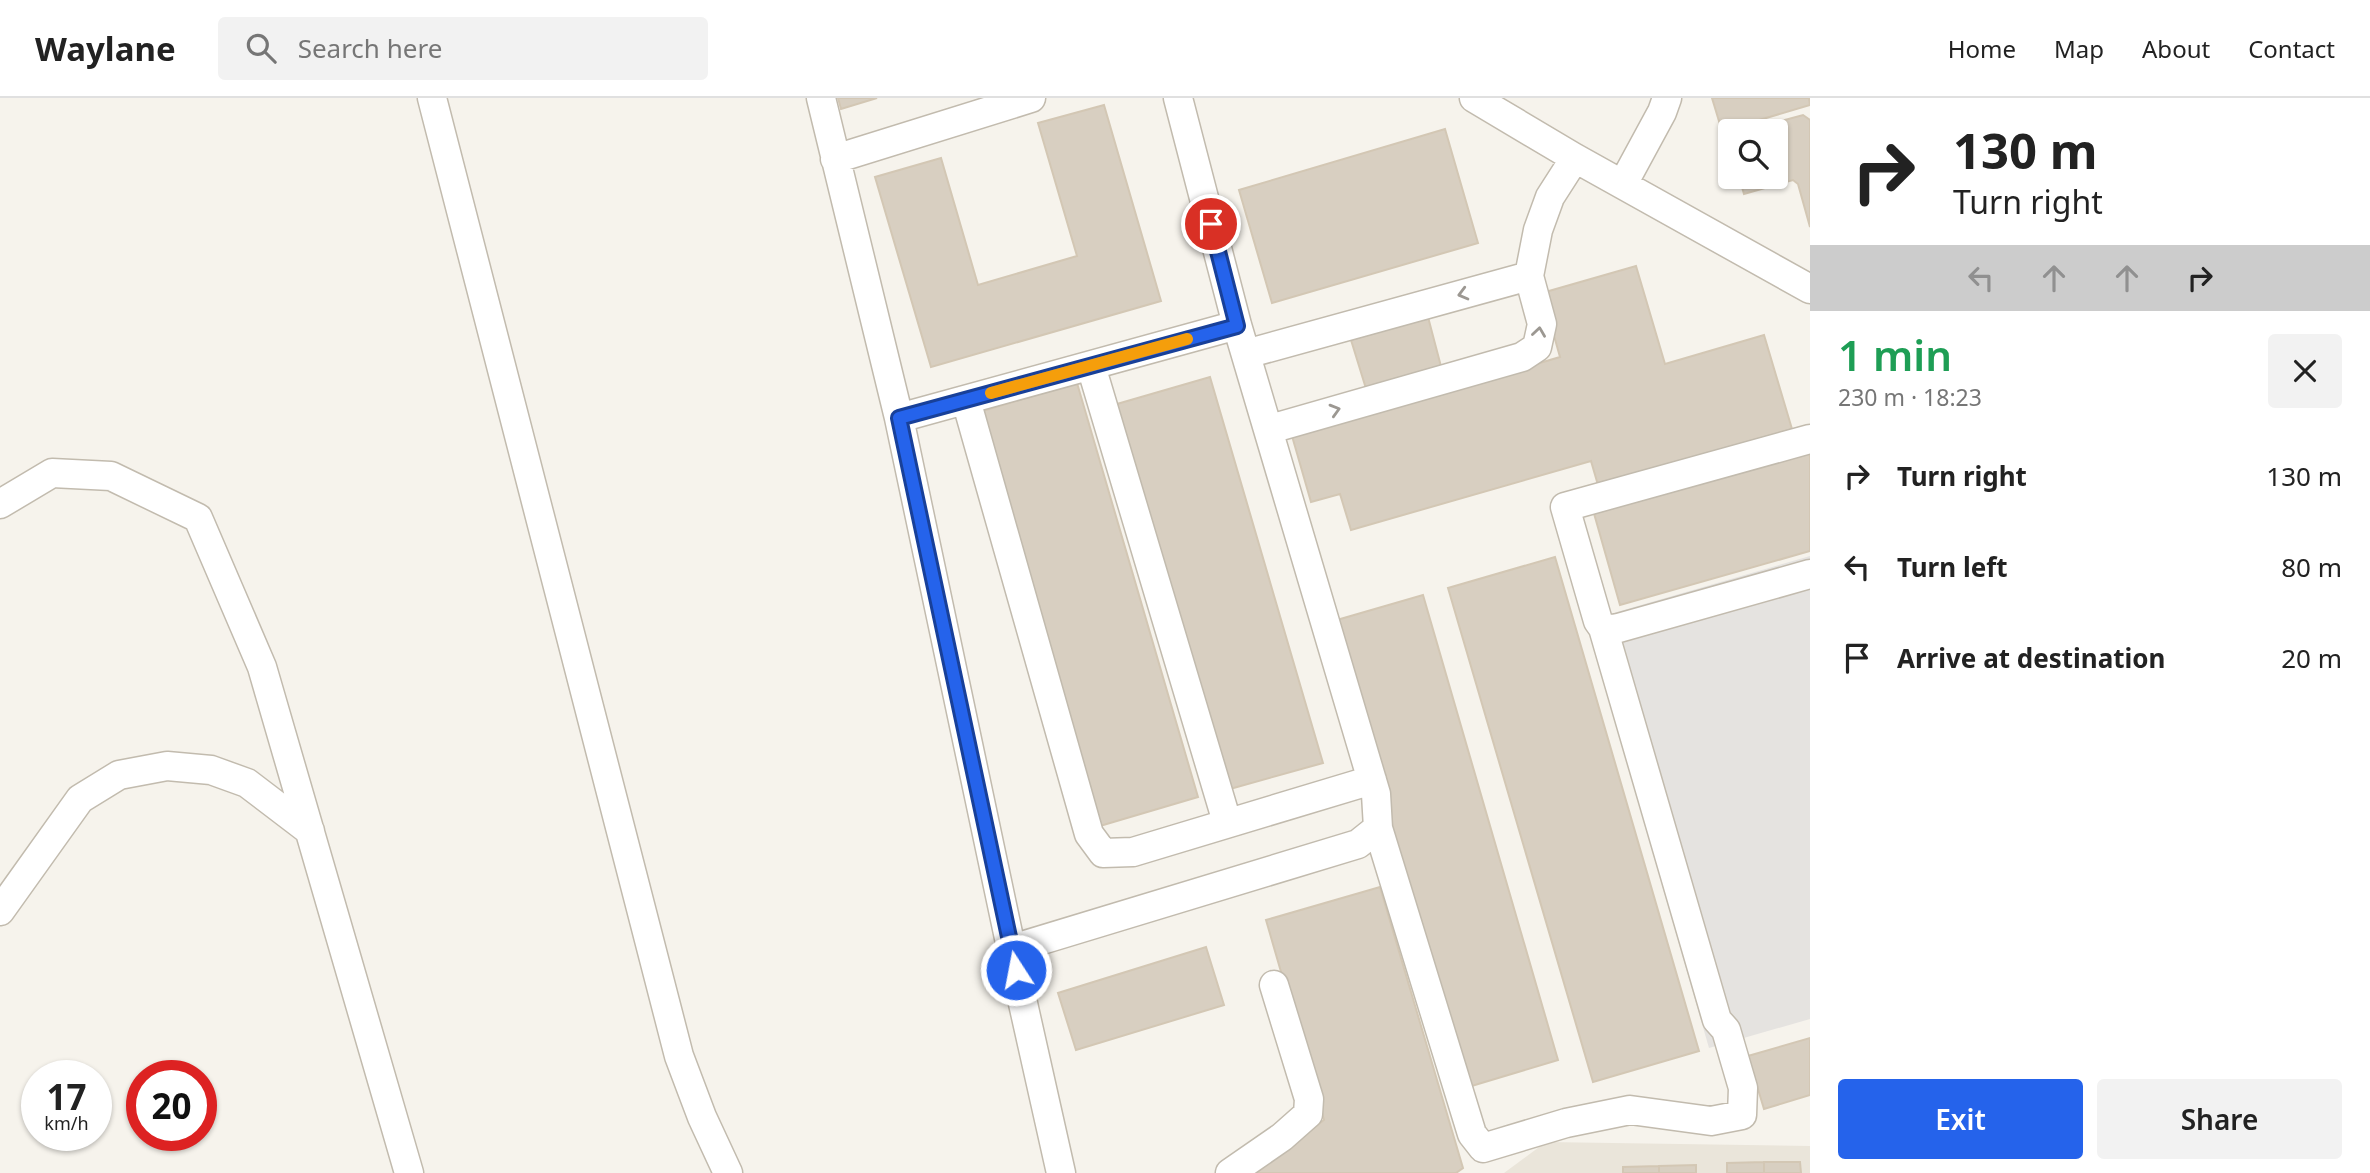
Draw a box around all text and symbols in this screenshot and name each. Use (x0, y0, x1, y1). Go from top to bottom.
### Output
search box (218, 17, 708, 80)
text: Waylane (35, 26, 176, 71)
icon: search (242, 29, 280, 67)
text: Search here (298, 30, 442, 66)
text: Home (1948, 32, 2016, 65)
text: Map (2054, 32, 2104, 65)
text: About (2142, 32, 2210, 65)
text: Contact (2248, 32, 2335, 65)
text: 130 m (1953, 117, 2098, 183)
map controls (1718, 119, 1788, 189)
button: search (1718, 119, 1788, 189)
icon: right (1838, 126, 1929, 217)
text: Turn right (1953, 180, 2103, 223)
pin (1181, 194, 1241, 254)
icon: arrive (1192, 205, 1230, 243)
icon: left (1962, 259, 2000, 297)
icon: ahead (2035, 259, 2073, 297)
icon: ahead (2108, 259, 2146, 297)
icon: right (2181, 259, 2219, 297)
one-way arrow (1457, 286, 1469, 300)
one-way arrow (1532, 326, 1547, 338)
text: 1 min (1838, 326, 1952, 383)
button: close (2268, 334, 2342, 408)
text: 230 m · 18:23 (1838, 381, 1982, 413)
one-way arrow (1329, 404, 1341, 418)
icon: right (1838, 457, 1876, 495)
text: Turn right (1897, 458, 2027, 494)
text: 130 m (2266, 458, 2342, 494)
icon: left (1838, 548, 1876, 586)
text: Turn left (1897, 549, 2008, 585)
text: 80 m (2281, 549, 2342, 585)
icon: arrive (1838, 639, 1876, 677)
text: Arrive at destination (1897, 640, 2166, 676)
text: 20 m (2281, 640, 2342, 676)
position arrow (979, 933, 1053, 1007)
speed limit sign: 20 (126, 1060, 217, 1151)
text: 17 (46, 1073, 87, 1120)
button: Exit (1838, 1079, 2083, 1159)
button: Share (2097, 1079, 2342, 1159)
text: km/h (44, 1111, 89, 1135)

